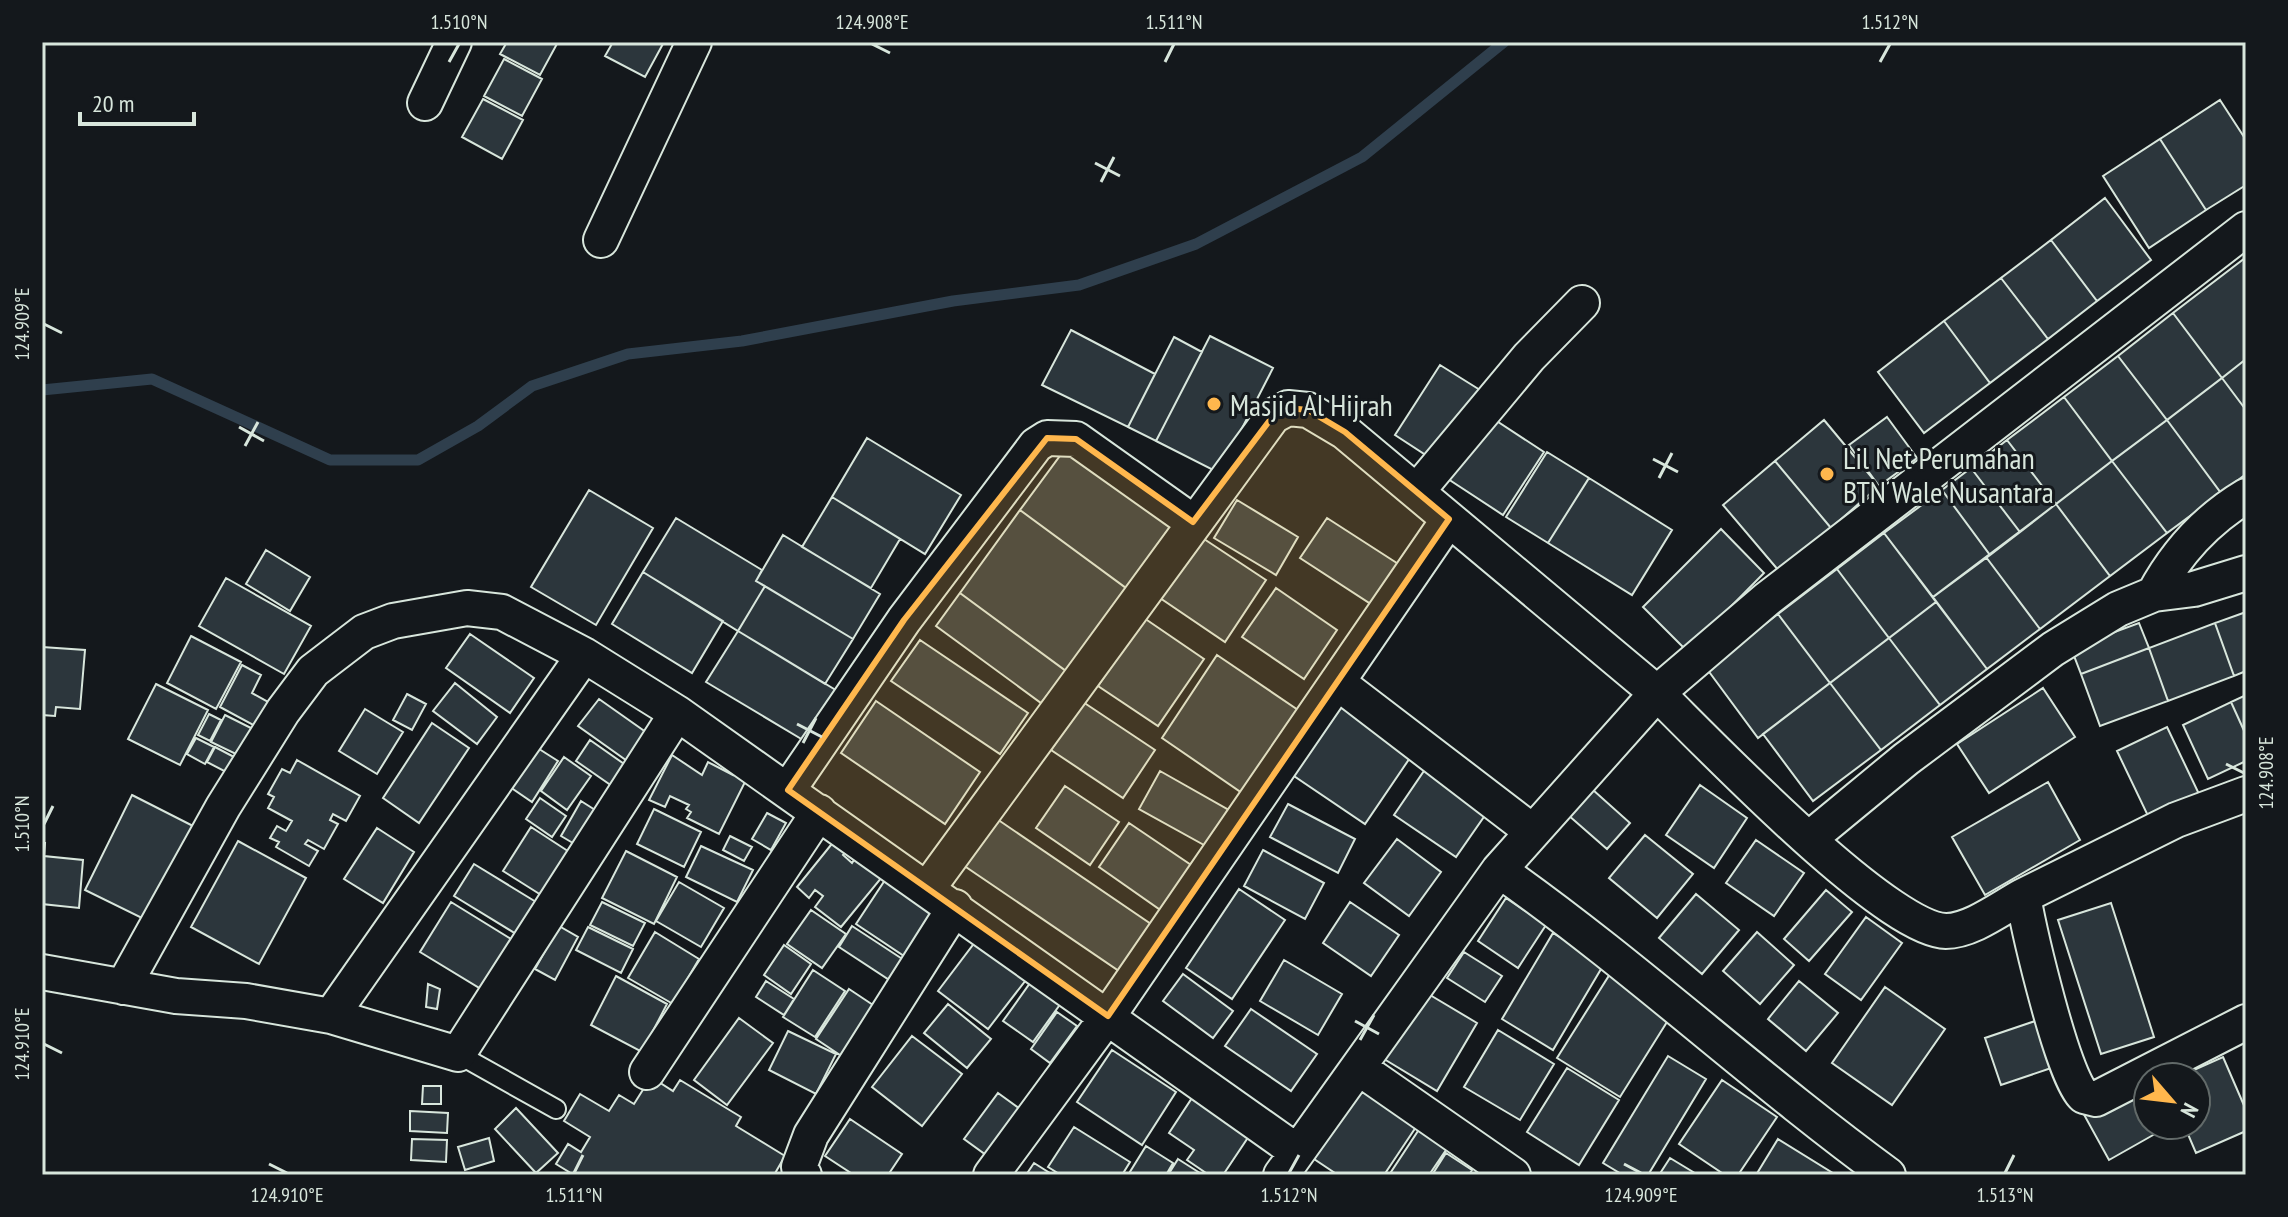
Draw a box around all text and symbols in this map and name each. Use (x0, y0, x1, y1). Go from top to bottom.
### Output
text: 1.510°N (430, 9, 488, 35)
text: 124.908°E (836, 9, 908, 35)
text: 1.511°N (1145, 9, 1203, 35)
text: 1.512°N (1861, 9, 1919, 35)
scale bar (80, 76, 194, 126)
text: 20 m (92, 88, 134, 119)
text: 124.909°E (9, 288, 35, 360)
place label: Masjid Al Hijrah (1230, 385, 1393, 424)
marker: Masjid Al Hijrah (1205, 395, 1223, 413)
place label: Lil Net Perumahan BTN Wale Nusantara (1843, 438, 2054, 511)
marker: Lil Net Perumahan BTN Wale Nusantara (1818, 465, 1836, 483)
text: 124.908°E (2253, 737, 2279, 809)
text: 1.510°N (9, 795, 35, 853)
text: 124.910°E (9, 1008, 35, 1080)
north arrow (2132, 1061, 2212, 1141)
text: N (2175, 1099, 2205, 1122)
text: 124.910°E (251, 1182, 323, 1208)
text: 1.511°N (545, 1182, 603, 1208)
text: 1.512°N (1260, 1182, 1318, 1208)
text: 124.909°E (1605, 1182, 1677, 1208)
text: 1.513°N (1976, 1182, 2034, 1208)

